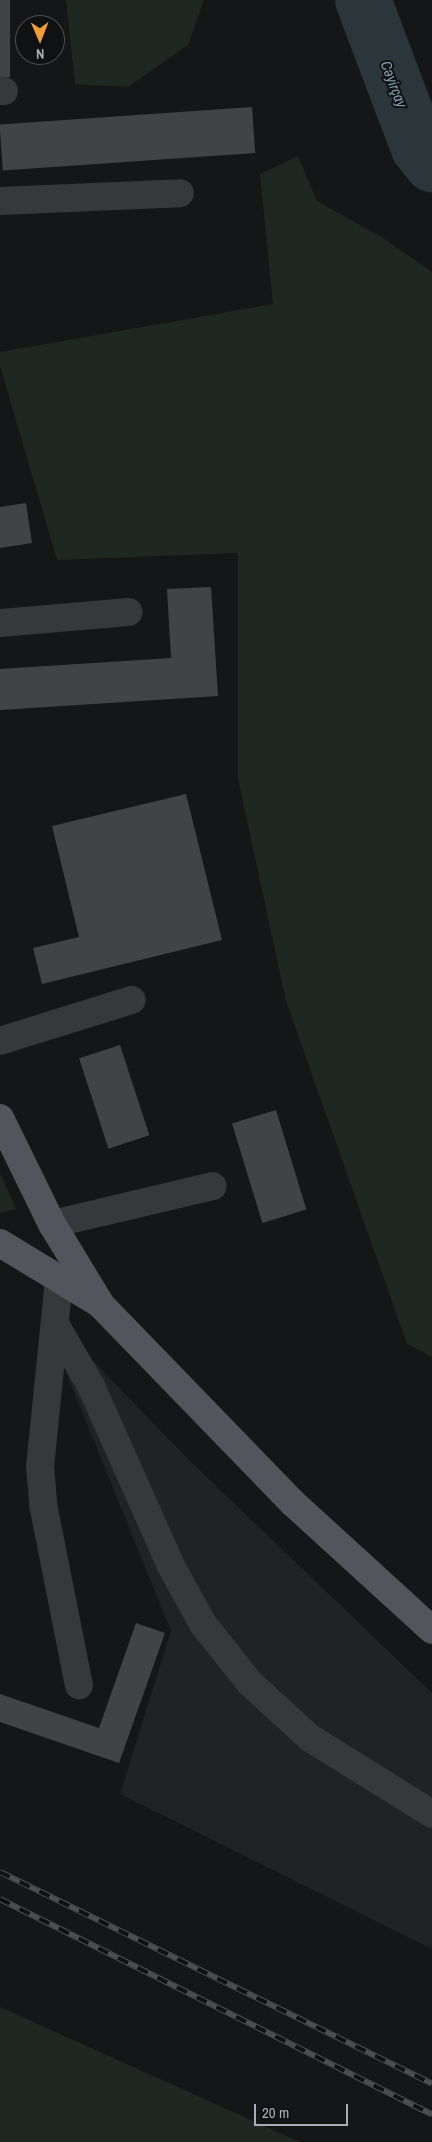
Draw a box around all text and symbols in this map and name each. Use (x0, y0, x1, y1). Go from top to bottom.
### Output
north arrow (15, 15, 65, 65)
text: N (36, 45, 45, 63)
water label: Cəyirçay (377, 58, 411, 110)
scale bar (257, 2094, 351, 2126)
text: 20 m (262, 2102, 289, 2123)

